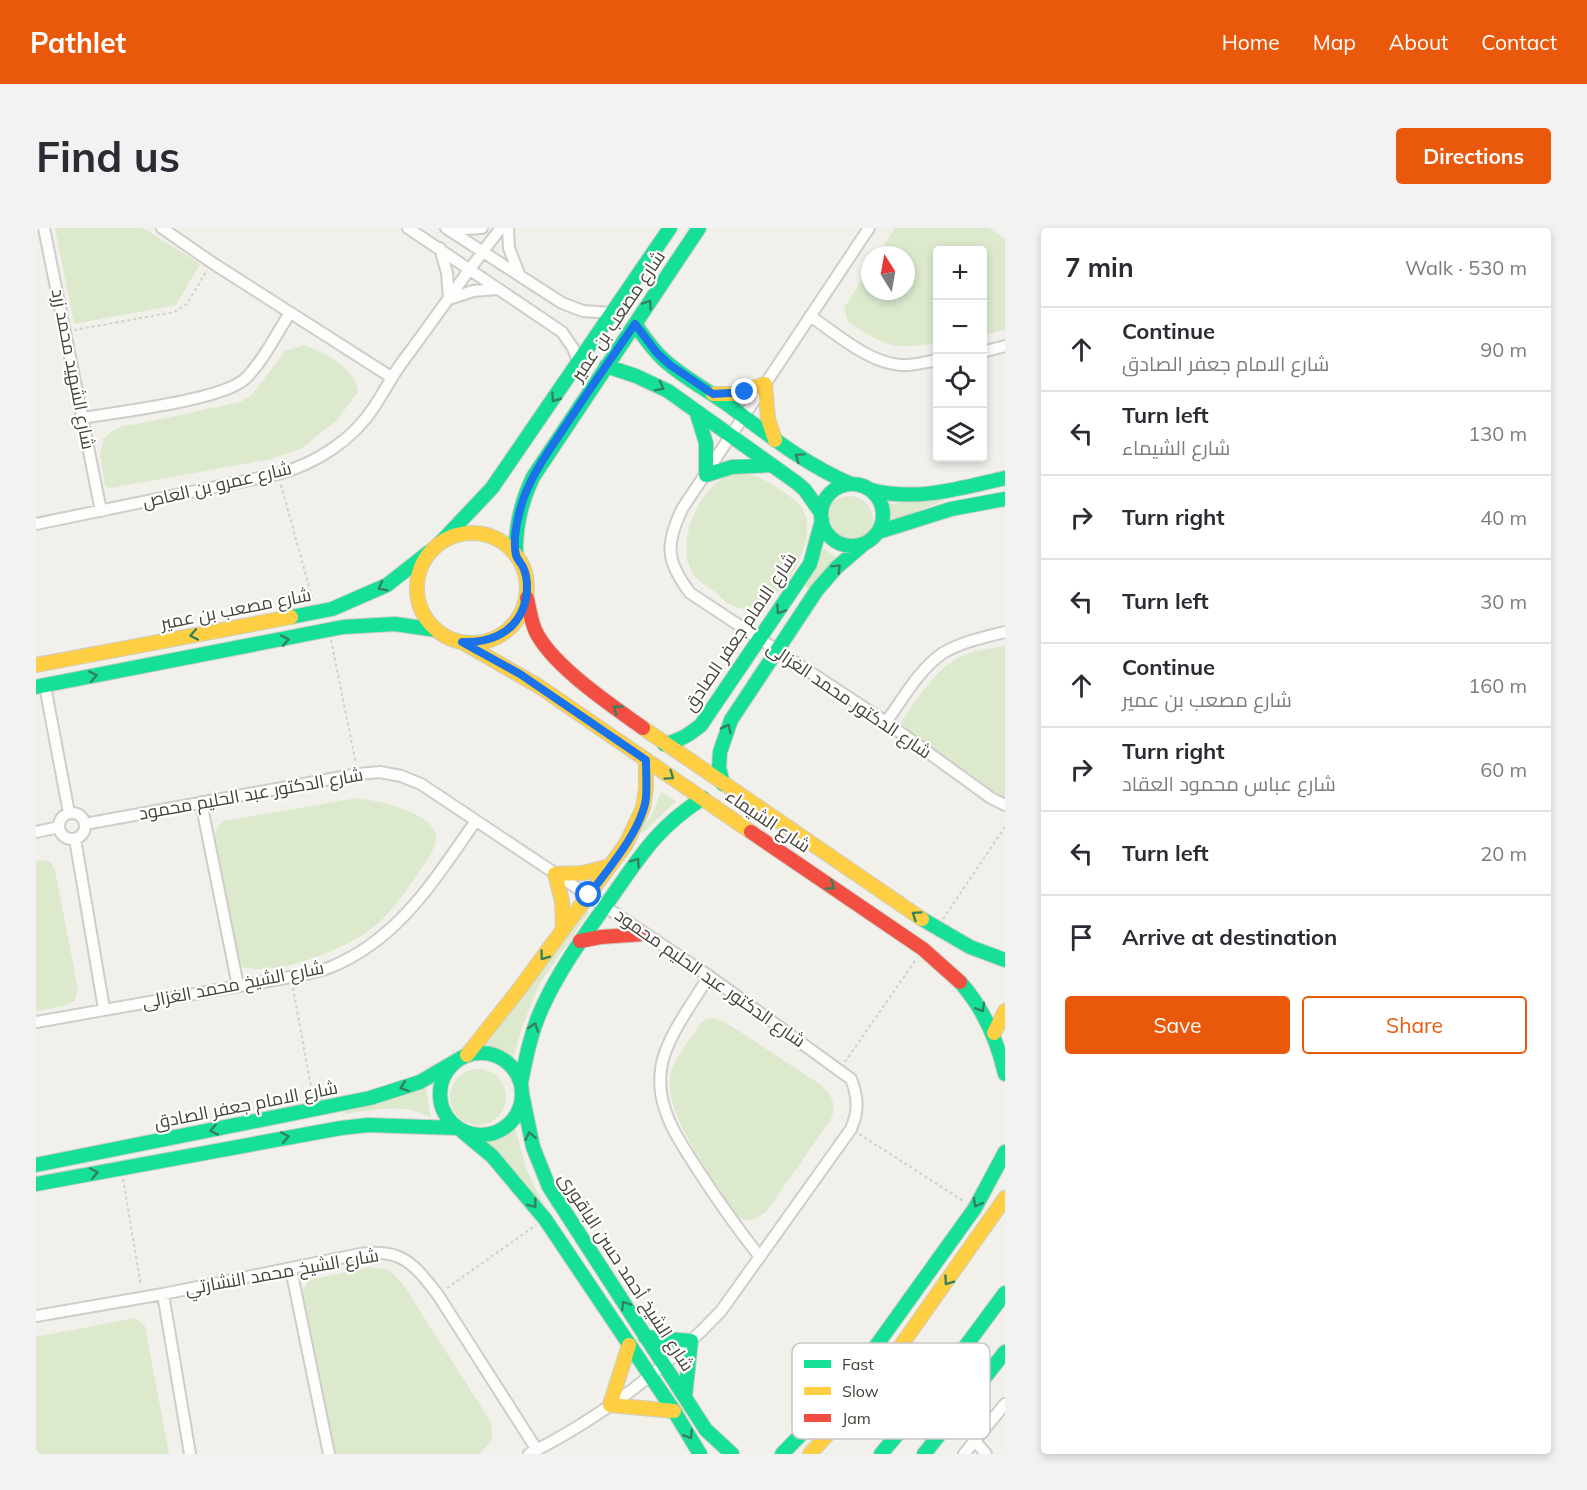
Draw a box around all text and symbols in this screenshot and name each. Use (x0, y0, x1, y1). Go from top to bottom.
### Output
text: Pathlet (30, 25, 126, 60)
text: Home (1222, 29, 1280, 55)
text: Map (1313, 29, 1356, 55)
text: About (1389, 29, 1448, 55)
text: Contact (1481, 29, 1557, 55)
button: Directions (1396, 128, 1551, 184)
text: Find us (36, 130, 180, 183)
street label: شارع مصعب بن عمير (565, 246, 671, 387)
north arrow (861, 246, 915, 300)
map controls (933, 246, 987, 462)
button: + (933, 246, 987, 300)
text: 7 min (1065, 251, 1134, 284)
text: Walk · 530 m (1405, 255, 1527, 280)
street label: شارع الشهيد محمد زرد (46, 287, 100, 451)
one-way arrow (641, 300, 653, 310)
button: − (933, 300, 987, 354)
text: Continue (1122, 317, 1215, 345)
icon: ahead (1065, 333, 1098, 366)
text: 90 m (1480, 337, 1527, 362)
text: شارع الامام جعفر الصادق (1122, 351, 1329, 376)
button: locate (933, 354, 987, 408)
route end (731, 378, 757, 404)
one-way arrow (654, 380, 664, 392)
one-way arrow (551, 392, 562, 403)
text: Turn left (1122, 401, 1209, 429)
button: layers (933, 408, 987, 462)
icon: left (1065, 417, 1098, 450)
text: 130 m (1468, 421, 1527, 446)
text: شارع الشيماء (1122, 435, 1230, 460)
one-way arrow (795, 453, 806, 464)
street label: شارع عمرو بن العاص (140, 456, 294, 514)
icon: right (1065, 501, 1098, 534)
text: Turn right (1122, 503, 1225, 531)
text: 40 m (1480, 505, 1527, 530)
street label: شارع الامام جعفر الصادق (678, 548, 802, 716)
one-way arrow (830, 564, 841, 575)
one-way arrow (378, 580, 388, 591)
street label: شارع مصعب بن عمير (158, 583, 313, 636)
icon: left (1065, 585, 1098, 618)
text: Turn left (1122, 587, 1209, 615)
text: 30 m (1480, 589, 1527, 614)
one-way arrow (776, 603, 787, 614)
one-way arrow (190, 628, 200, 641)
one-way arrow (280, 634, 290, 647)
street label: شارع الدكتور محمد الغزالى (762, 636, 936, 764)
text: Continue (1122, 653, 1215, 681)
icon: ahead (1065, 669, 1098, 702)
one-way arrow (88, 670, 98, 683)
text: 160 m (1468, 673, 1527, 698)
text: شارع مصعب بن عمير (1122, 687, 1292, 712)
one-way arrow (612, 706, 623, 717)
one-way arrow (720, 724, 732, 735)
text: Turn right (1122, 737, 1225, 765)
icon: right (1065, 753, 1098, 786)
text: 60 m (1480, 757, 1527, 782)
street label: شارع الدكتور عبد الحليم محمود (137, 762, 365, 826)
one-way arrow (663, 769, 674, 780)
text: شارع عباس محمود العقاد (1122, 771, 1336, 796)
street label: شارع الشيماء (721, 784, 815, 858)
icon: left (1065, 837, 1098, 870)
text: Turn left (1122, 839, 1209, 867)
text: 20 m (1480, 841, 1527, 866)
one-way arrow (629, 857, 640, 868)
one-way arrow (824, 879, 835, 890)
route start (575, 881, 601, 907)
street label: شارع الدكتور عبد الحليم محمود (610, 903, 810, 1053)
one-way arrow (912, 911, 923, 922)
icon: arrive (1065, 921, 1098, 954)
text: Arrive at destination (1122, 923, 1337, 951)
one-way arrow (540, 949, 551, 960)
street label: شارع الشيخ محمد الغزالى (140, 956, 326, 1014)
button: Save (1065, 996, 1290, 1054)
button: Share (1302, 996, 1527, 1054)
one-way arrow (974, 1002, 985, 1012)
one-way arrow (526, 1022, 539, 1033)
street label: شارع الامام جعفر الصادق (152, 1075, 340, 1135)
one-way arrow (399, 1080, 410, 1093)
one-way arrow (209, 1123, 219, 1136)
one-way arrow (280, 1131, 290, 1144)
one-way arrow (524, 1131, 537, 1141)
one-way arrow (88, 1167, 98, 1180)
street label: شارع الشيخ أحمد حسن الباقورى (553, 1168, 699, 1376)
one-way arrow (526, 1197, 537, 1208)
one-way arrow (973, 1197, 984, 1207)
street label: شارع الشيخ محمد النشارتي (183, 1243, 381, 1303)
one-way arrow (944, 1274, 955, 1285)
one-way arrow (620, 1301, 632, 1311)
legend (792, 1343, 990, 1439)
text: Fast (842, 1354, 874, 1374)
text: Slow (842, 1381, 879, 1401)
text: Jam (842, 1408, 871, 1428)
one-way arrow (682, 1429, 694, 1439)

